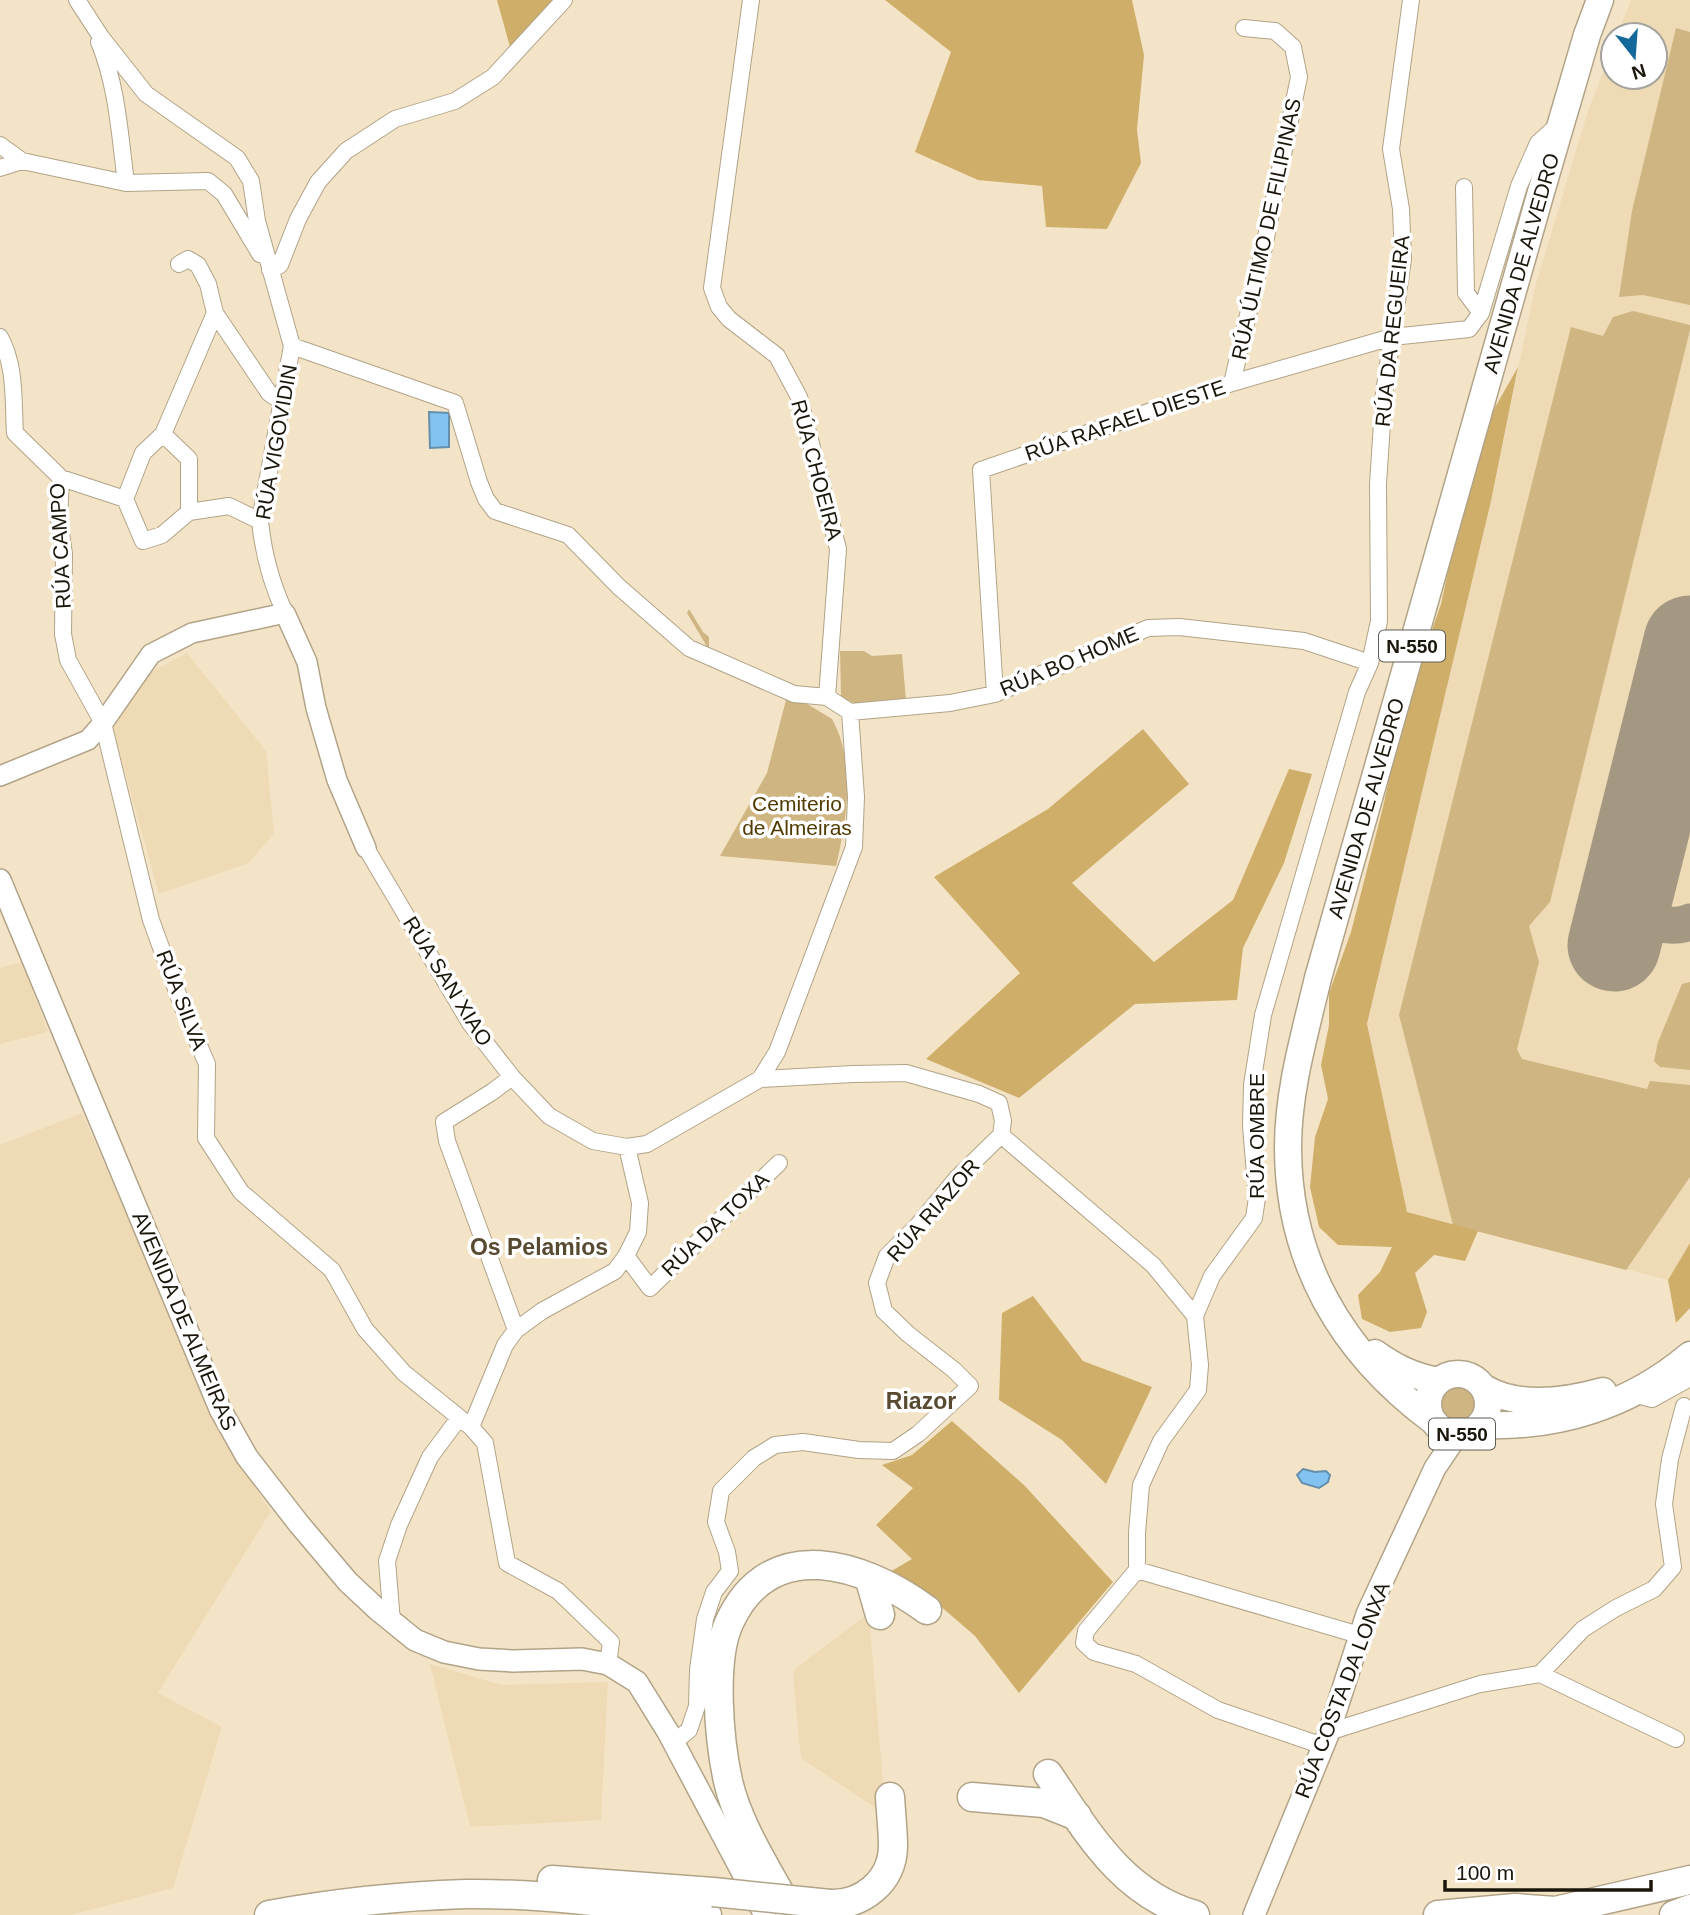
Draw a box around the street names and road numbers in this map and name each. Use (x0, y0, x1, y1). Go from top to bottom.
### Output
street label: RÚA ÚLTIMO DE FILIPINAS (1227, 96, 1305, 362)
street label: AVENIDA DE ALVEDRO (1479, 150, 1563, 376)
street label: RÚA DA REGUEIRA (1370, 234, 1414, 428)
street label: RÚA VIGOVIDIN (251, 362, 301, 522)
street label: RÚA RAFAEL DIESTE (1022, 375, 1228, 465)
street label: RÚA CHOEIRA (787, 397, 847, 543)
street label: RÚA CAMPO (45, 482, 75, 610)
street label: RÚA BO HOME (996, 621, 1142, 701)
road number: N-550 (1379, 631, 1445, 662)
street label: AVENIDA DE ALVEDRO (1324, 695, 1408, 921)
street label: RÚA SAN XIAO (399, 912, 497, 1050)
street label: RÚA SILVA (152, 947, 212, 1053)
street label: RÚA OMBRE (1245, 1073, 1268, 1199)
street label: RÚA RIAZOR (882, 1154, 984, 1266)
street label: RÚA DA TOXA (657, 1167, 773, 1281)
street label: AVENIDA DE ALMEIRAS (128, 1208, 242, 1434)
road number: N-550 (1429, 1418, 1495, 1450)
street label: RÚA COSTA DA LONXA (1290, 1579, 1394, 1801)

